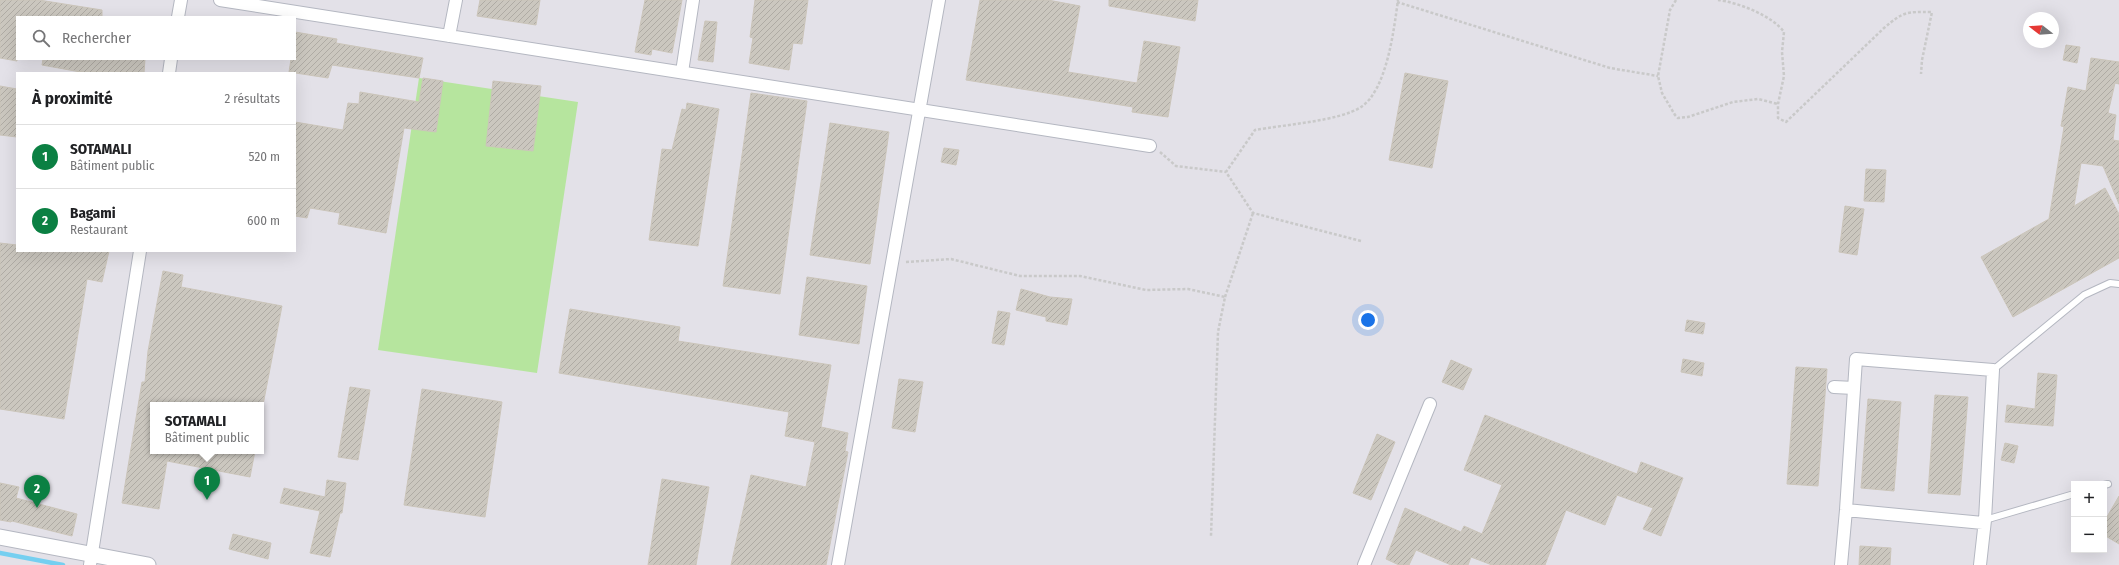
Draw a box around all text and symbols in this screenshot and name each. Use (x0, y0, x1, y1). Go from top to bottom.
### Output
north arrow (2023, 12, 2059, 48)
search box (16, 16, 296, 60)
icon: search (30, 27, 52, 49)
text: Rechercher (62, 29, 131, 47)
text: À proximité (32, 88, 113, 109)
text: 2 résultats (225, 91, 280, 106)
text: SOTAMALI (70, 140, 131, 158)
text: 1 (42, 149, 48, 164)
text: 520 m (249, 149, 280, 164)
text: Bâtiment public (70, 158, 155, 173)
text: Bagami (70, 204, 116, 222)
text: 2 (42, 213, 48, 228)
text: 600 m (247, 213, 280, 228)
text: Restaurant (70, 222, 128, 237)
your location (1358, 310, 1378, 330)
popup (150, 402, 264, 454)
text: SOTAMALI (165, 412, 226, 430)
text: Bâtiment public (165, 430, 249, 445)
pin: 1 (194, 467, 220, 500)
pin: 2 (24, 475, 50, 508)
map controls (2071, 481, 2107, 553)
button: + (2071, 481, 2107, 517)
button: − (2071, 517, 2107, 553)

